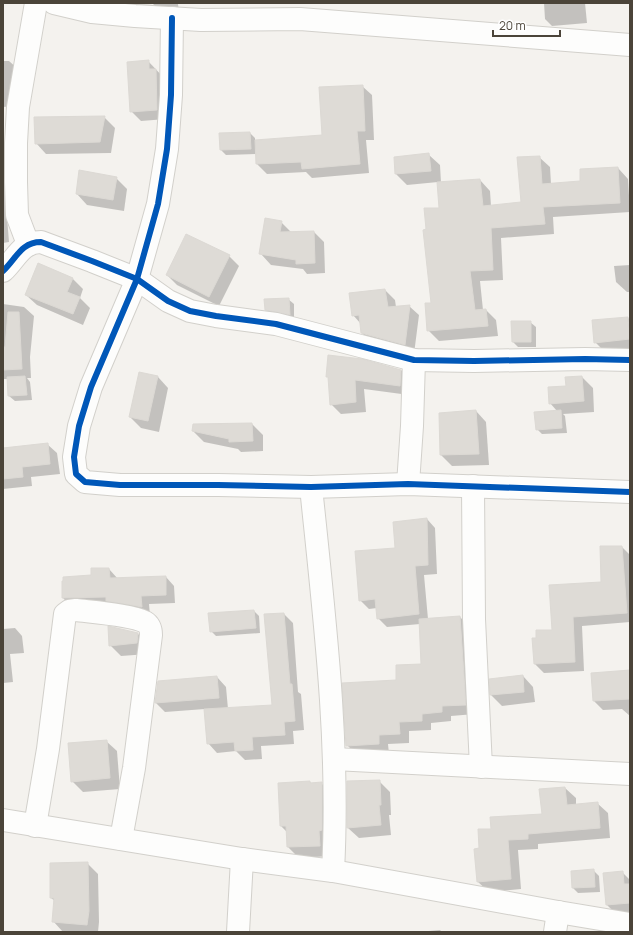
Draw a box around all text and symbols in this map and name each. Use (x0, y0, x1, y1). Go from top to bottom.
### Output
scale bar (493, 12, 560, 38)
text: 20 m (499, 17, 526, 34)

